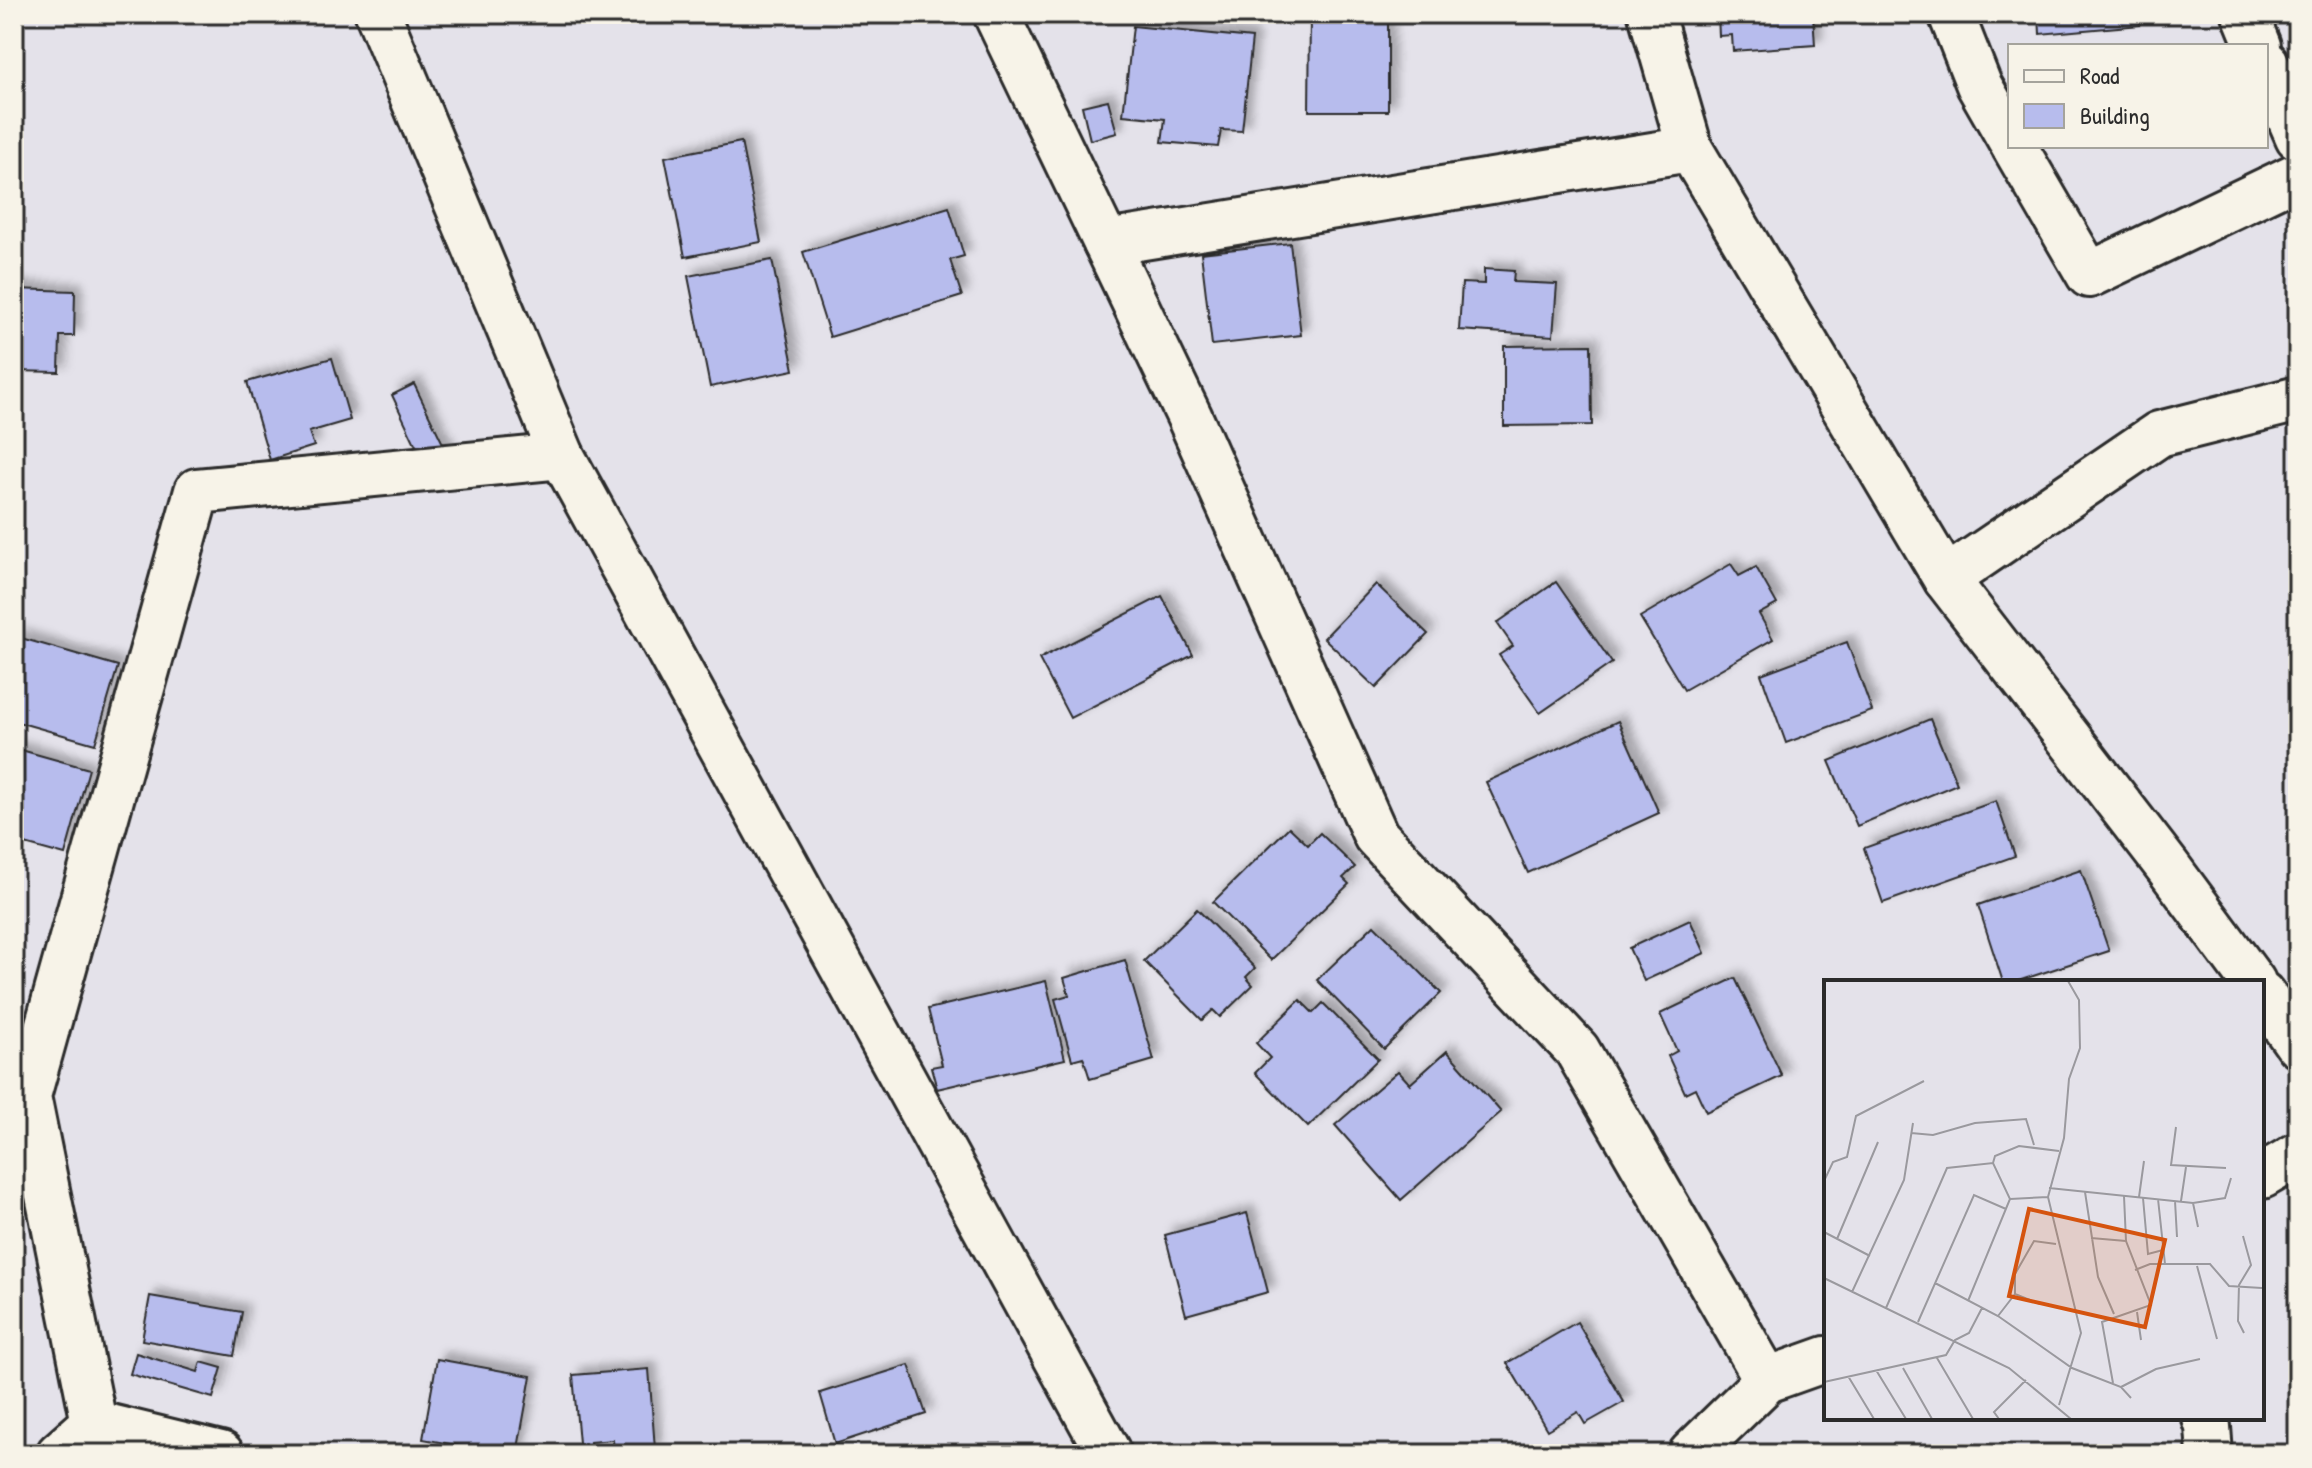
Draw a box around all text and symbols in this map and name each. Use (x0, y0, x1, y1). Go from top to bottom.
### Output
legend (2008, 44, 2268, 148)
text: Road (2080, 59, 2119, 91)
text: Building (2080, 99, 2150, 131)
inset map (1824, 980, 2264, 1420)

